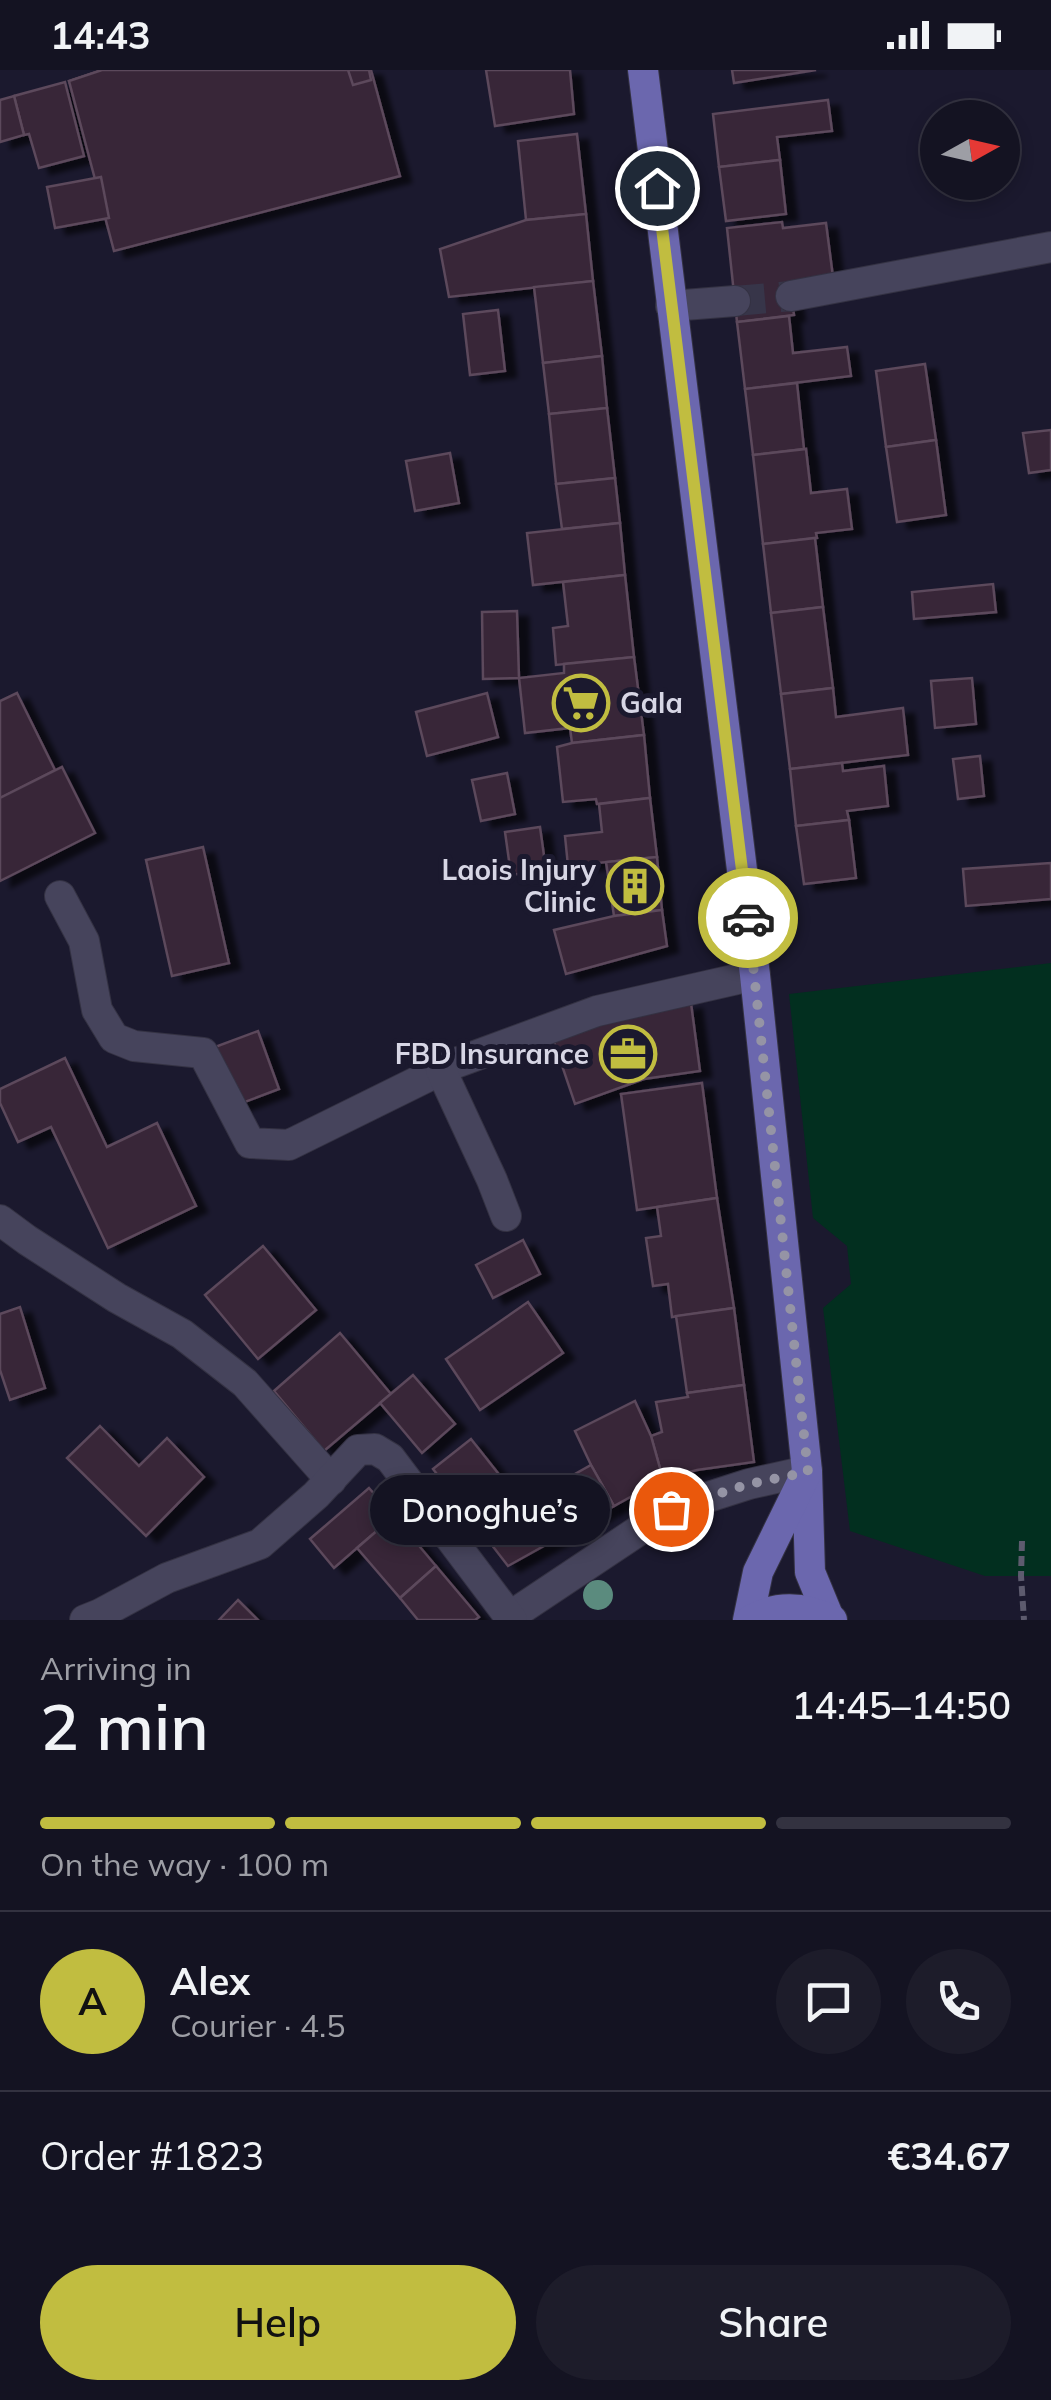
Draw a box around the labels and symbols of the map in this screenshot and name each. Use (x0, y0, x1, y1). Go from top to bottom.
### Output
north arrow (920, 100, 1020, 200)
pin (615, 146, 700, 231)
supermarket icon: Gala (551, 673, 611, 733)
place label: Gala (620, 685, 683, 720)
place label: Laois Injury Clinic (441, 852, 597, 919)
building icon: Laois Injury Clinic (605, 856, 665, 916)
courier (698, 868, 798, 968)
office icon: FBD Insurance (598, 1024, 658, 1084)
place label: FBD Insurance (395, 1036, 589, 1071)
pin (629, 1467, 714, 1552)
callout: Donoghue’s (371, 1474, 611, 1544)

